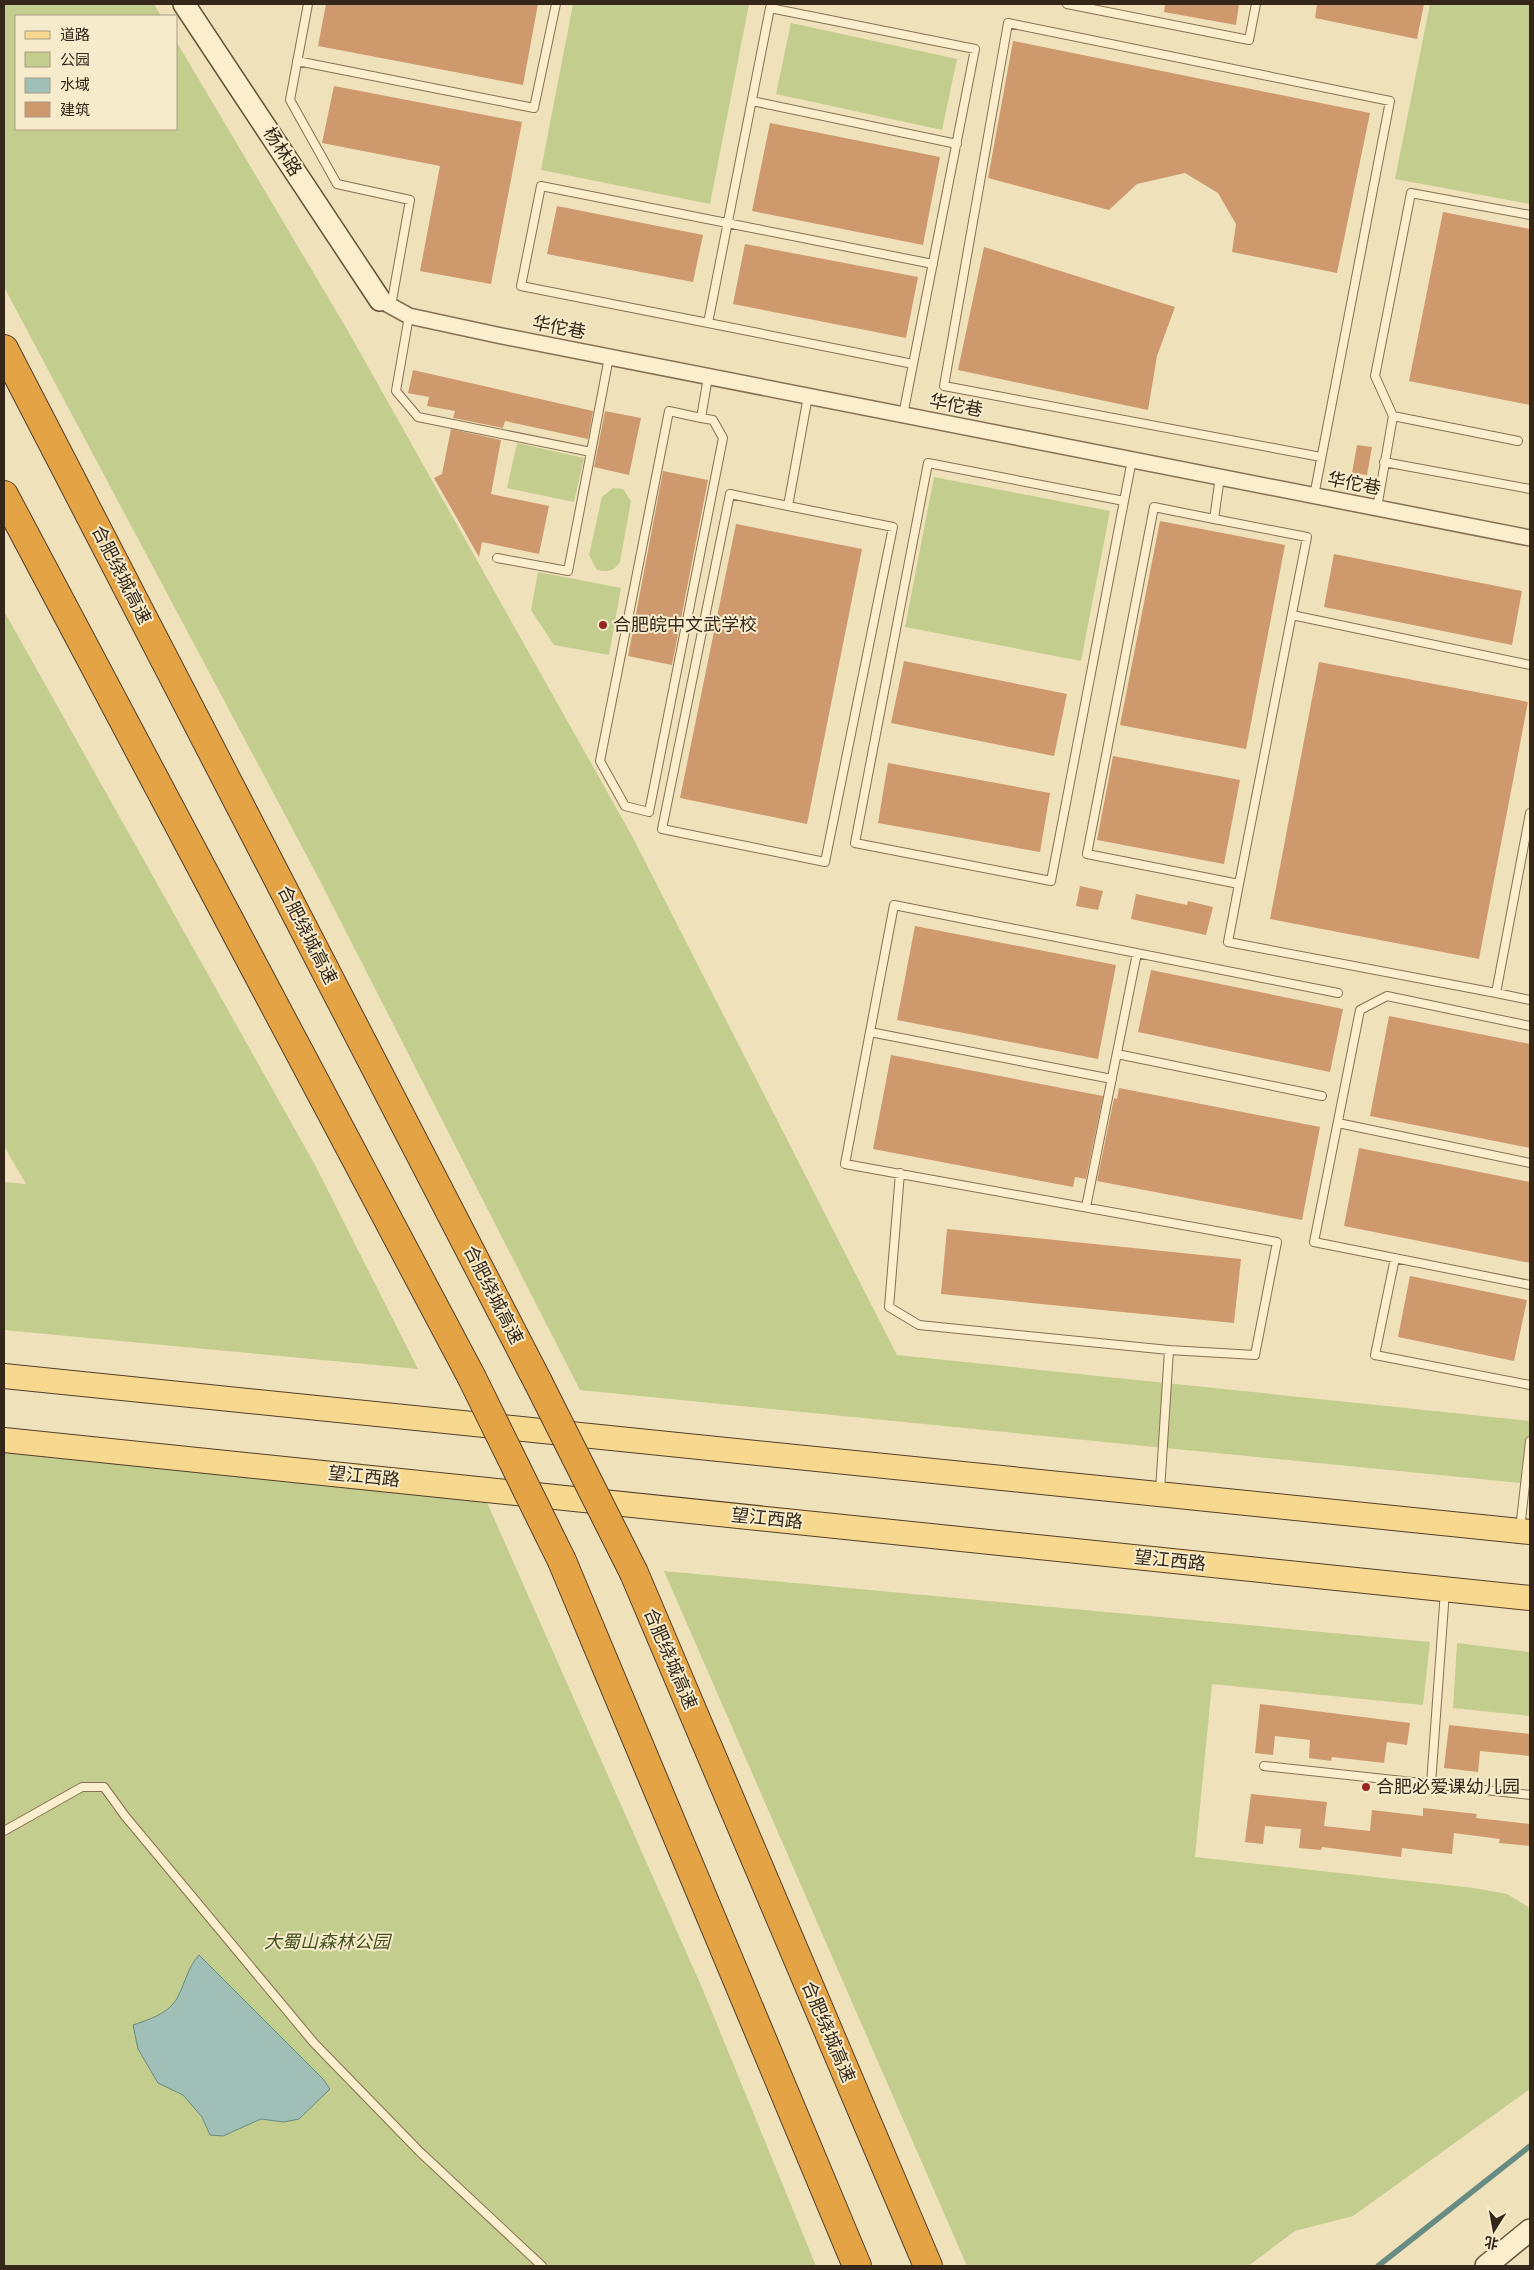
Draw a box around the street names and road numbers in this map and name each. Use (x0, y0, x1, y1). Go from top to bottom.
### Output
street label: 杨林路 (256, 122, 308, 182)
street label: 华佗巷 (530, 310, 588, 346)
street label: 华佗巷 (927, 388, 985, 424)
street label: 华佗巷 (1325, 466, 1383, 502)
street label: 合肥绕城高速 (84, 521, 158, 629)
street label: 合肥绕城高速 (270, 881, 344, 989)
street label: 合肥绕城高速 (456, 1241, 530, 1349)
street label: 望江西路 (327, 1460, 401, 1494)
street label: 望江西路 (730, 1502, 804, 1536)
street label: 望江西路 (1133, 1544, 1207, 1578)
street label: 合肥绕城高速 (636, 1604, 704, 1714)
street label: 合肥绕城高速 (794, 1977, 862, 2087)

